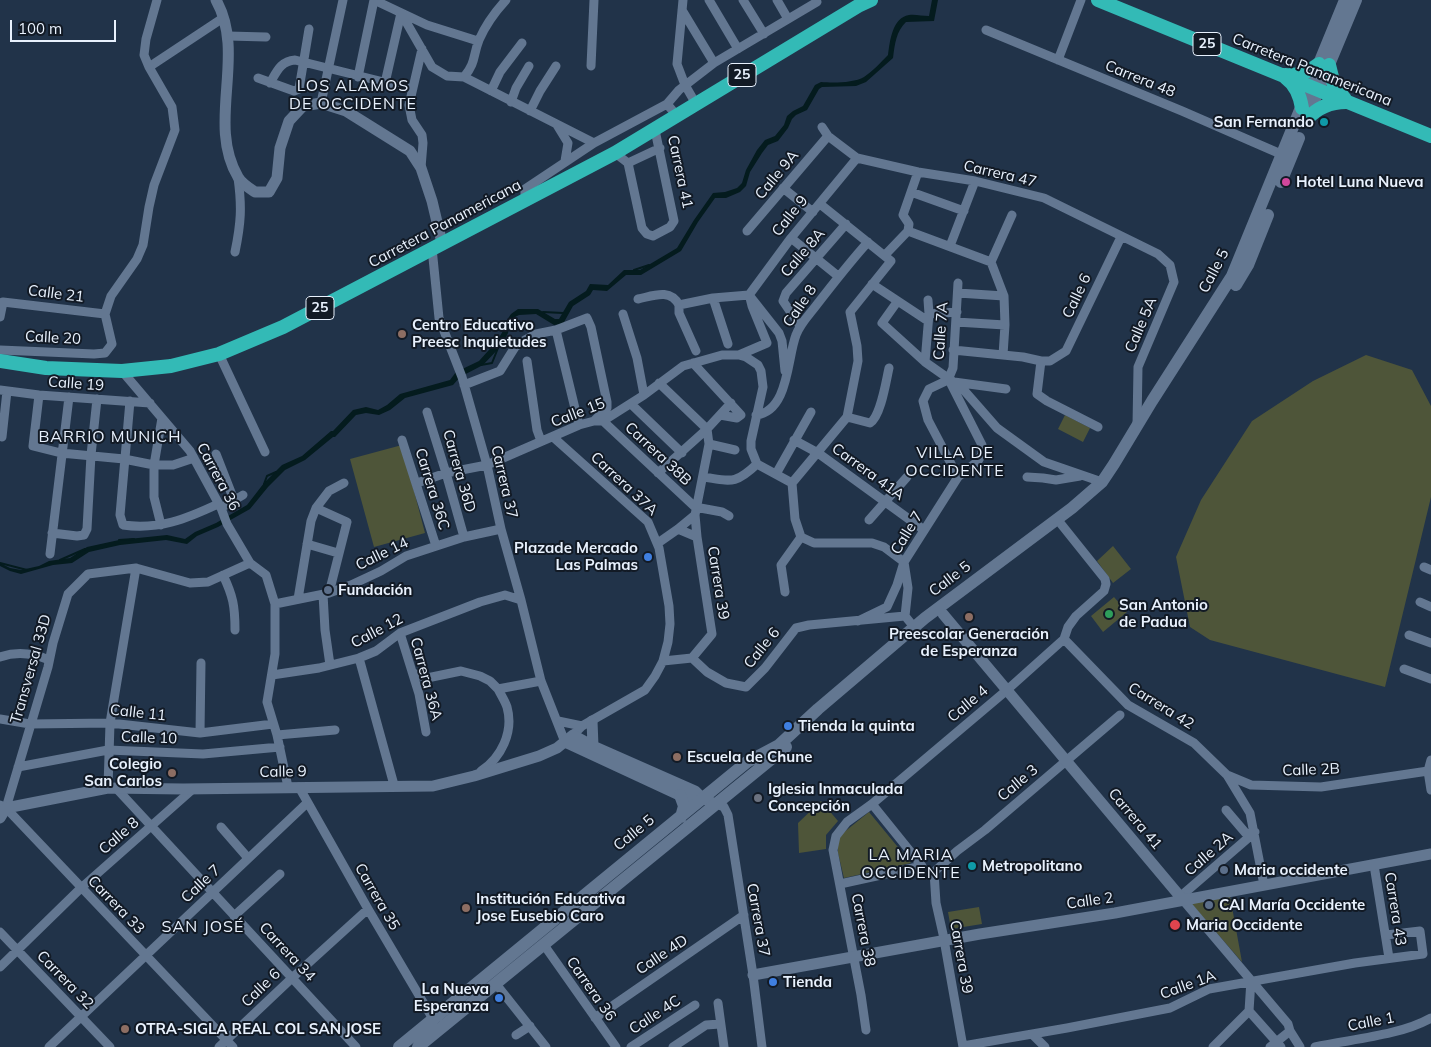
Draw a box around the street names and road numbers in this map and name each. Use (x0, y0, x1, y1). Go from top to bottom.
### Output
street label: Carretera Panamericana (1230, 30, 1394, 110)
road number: 25 (1193, 33, 1221, 56)
street label: Carrera 48 (1102, 57, 1178, 101)
road number: 25 (728, 64, 756, 86)
street label: Carrera 41 (663, 134, 697, 210)
street label: Calle 9A (751, 147, 803, 203)
street label: Carrera 47 (962, 157, 1038, 191)
street label: Carretera Panamericana (366, 176, 524, 272)
street label: Calle 9 (768, 192, 812, 240)
street label: Calle 8A (777, 225, 829, 281)
street label: Calle 5 (1195, 246, 1233, 296)
street label: Calle 6 (1059, 271, 1095, 321)
street label: Calle 8 (779, 281, 821, 331)
street label: Calle 21 (27, 282, 85, 306)
street label: Calle 5A (1121, 295, 1161, 355)
road number: 25 (306, 296, 334, 320)
street label: Calle 7A (930, 301, 952, 361)
street label: Calle 20 (24, 328, 82, 348)
street label: Calle 19 (47, 373, 105, 395)
street label: Calle 15 (549, 395, 607, 431)
street label: Carrera 38B (621, 419, 695, 489)
street label: Carrera 36D (439, 427, 479, 515)
street label: Carrera 36 (193, 440, 243, 514)
street label: Carrera 41A (828, 440, 908, 504)
street label: Carrera 37 (487, 444, 521, 520)
street label: Carrera 36C (411, 446, 453, 532)
street label: Carrera 37A (587, 448, 661, 520)
street label: Calle 7 (887, 508, 927, 558)
street label: Calle 14 (353, 534, 411, 574)
street label: Carrera 39 (703, 545, 733, 621)
street label: Calle 5 (926, 558, 974, 600)
street label: Calle 12 (348, 610, 406, 652)
street label: Transversal 33D (7, 612, 55, 726)
street label: Calle 6 (740, 624, 784, 672)
street label: Carrera 36A (406, 635, 446, 723)
street label: Carrera 42 (1125, 679, 1197, 733)
street label: Calle 4 (944, 682, 992, 726)
street label: Calle 11 (109, 701, 167, 725)
street label: Calle 10 (121, 728, 177, 748)
street label: Calle 2B (1282, 760, 1340, 780)
street label: Calle 3 (994, 761, 1042, 805)
street label: Calle 9 (259, 763, 307, 781)
street label: Carrera 41 (1104, 785, 1166, 853)
street label: Calle 5 (610, 811, 658, 855)
street label: Calle 8 (95, 814, 143, 858)
street label: Calle 2A (1181, 828, 1237, 880)
street label: Carrera 35 (351, 860, 403, 934)
street label: Calle 7 (178, 861, 224, 907)
street label: Carrera 43 (1380, 871, 1410, 947)
street label: Carrera 33 (84, 872, 148, 938)
street label: Carrera 37 (743, 882, 773, 958)
street label: Calle 2 (1065, 889, 1115, 913)
street label: Carrera 38 (847, 892, 879, 968)
street label: Carrera 34 (255, 919, 319, 985)
street label: Carrera 39 (946, 919, 976, 995)
street label: Calle 4D (633, 931, 691, 979)
street label: Carrera 32 (33, 947, 97, 1013)
street label: Carrera 36 (562, 953, 620, 1025)
street label: Calle 6 (238, 965, 284, 1011)
street label: Calle 1A (1158, 967, 1218, 1003)
street label: Calle 4C (626, 992, 684, 1038)
street label: Calle 1 (1346, 1009, 1396, 1035)

